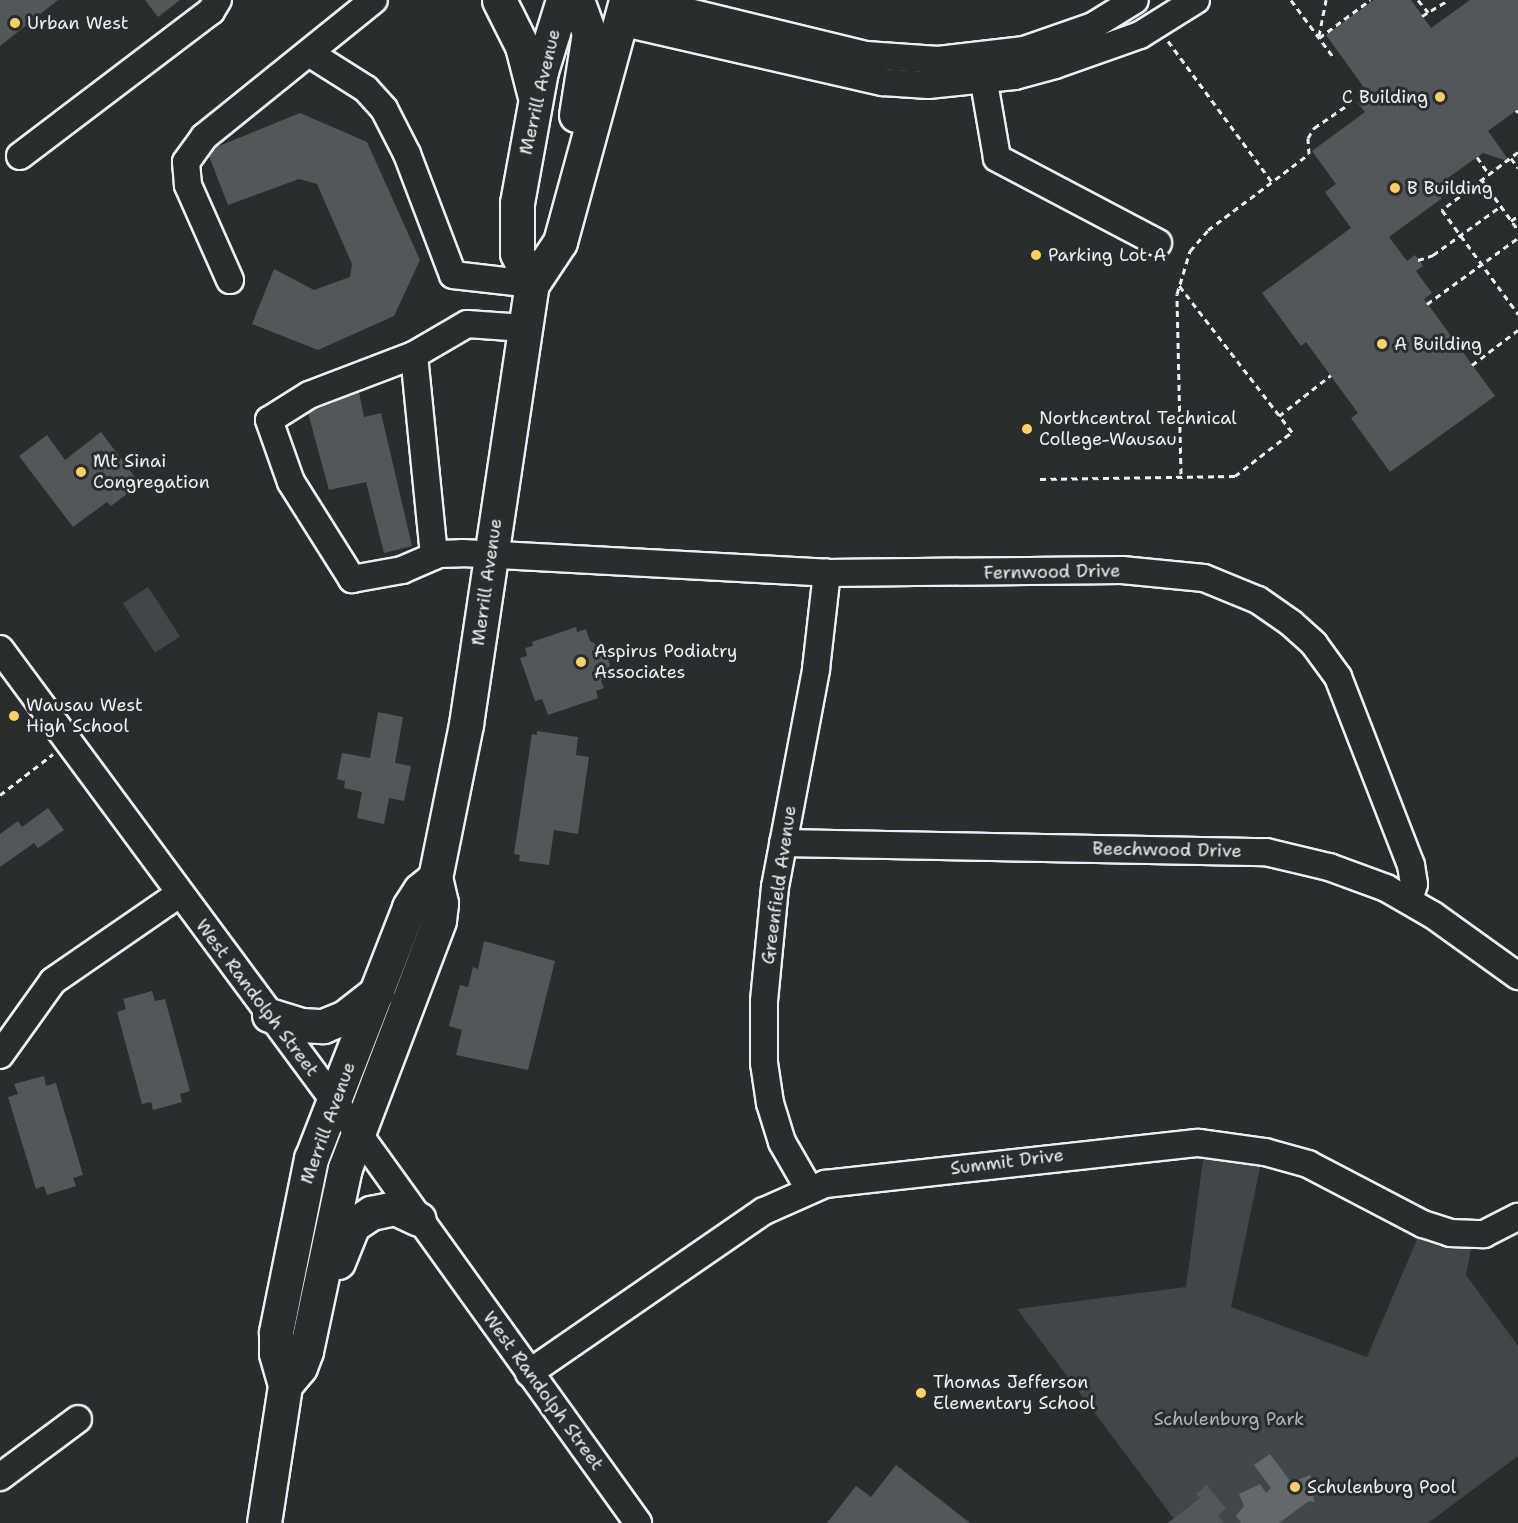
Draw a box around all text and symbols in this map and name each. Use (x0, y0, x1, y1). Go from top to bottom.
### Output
place label: Urban West (27, 12, 129, 34)
marker: Urban West (8, 16, 22, 30)
street label: Merrill Avenue (515, 27, 565, 157)
place label: C Building (1342, 86, 1428, 108)
marker: C Building (1433, 90, 1447, 104)
place label: B Building (1407, 177, 1493, 199)
marker: B Building (1388, 181, 1402, 195)
place label: Parking Lot A (1048, 244, 1166, 266)
marker: Parking Lot A (1029, 248, 1043, 262)
place label: A Building (1394, 333, 1482, 355)
marker: A Building (1375, 337, 1389, 351)
place label: Northcentral Technical College-Wausau (1039, 408, 1237, 450)
marker: Northcentral Technical College-Wausau (1020, 422, 1034, 436)
place label: Mt Sinai Congregation (93, 451, 210, 494)
marker: Mt Sinai Congregation (74, 465, 88, 479)
street label: Merrill Avenue (467, 517, 507, 647)
street label: Fernwood Drive (983, 560, 1121, 584)
place label: Aspirus Podiatry Associates (594, 641, 737, 684)
marker: Aspirus Podiatry Associates (572, 653, 590, 671)
place label: Wausau West High School (26, 695, 143, 738)
marker: Wausau West High School (7, 709, 21, 723)
street label: Greenfield Avenue (757, 804, 801, 966)
street label: Beechwood Drive (1092, 838, 1242, 862)
street label: West Randolph Street (191, 915, 323, 1081)
street label: Merrill Avenue (296, 1059, 360, 1187)
street label: Summit Drive (949, 1144, 1065, 1180)
street label: West Randolph Street (478, 1307, 608, 1475)
place label: Thomas Jefferson Elementary School (933, 1372, 1095, 1414)
marker: Thomas Jefferson Elementary School (914, 1386, 928, 1400)
park label: Schulenburg Park (1154, 1408, 1304, 1430)
place label: Schulenburg Pool (1307, 1476, 1456, 1498)
marker: Schulenburg Pool (1288, 1480, 1302, 1494)

